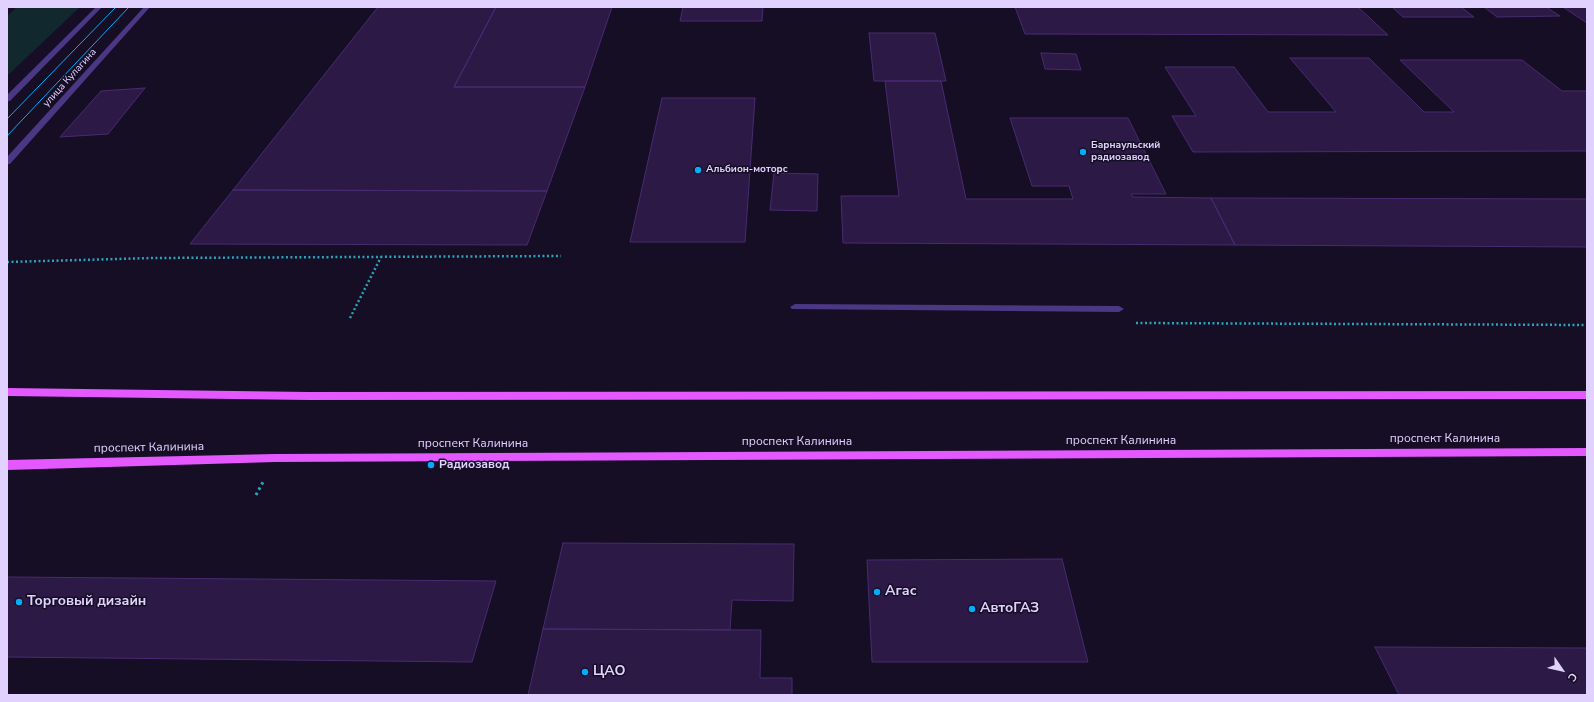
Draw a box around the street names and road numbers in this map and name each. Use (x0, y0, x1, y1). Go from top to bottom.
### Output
street label: улица Кулагина (41, 46, 99, 110)
street label: проспект Калинина (1390, 432, 1500, 446)
street label: проспект Калинина (1066, 434, 1176, 448)
street label: проспект Калинина (742, 435, 852, 449)
street label: проспект Калинина (418, 437, 528, 451)
street label: проспект Калинина (94, 440, 204, 456)

